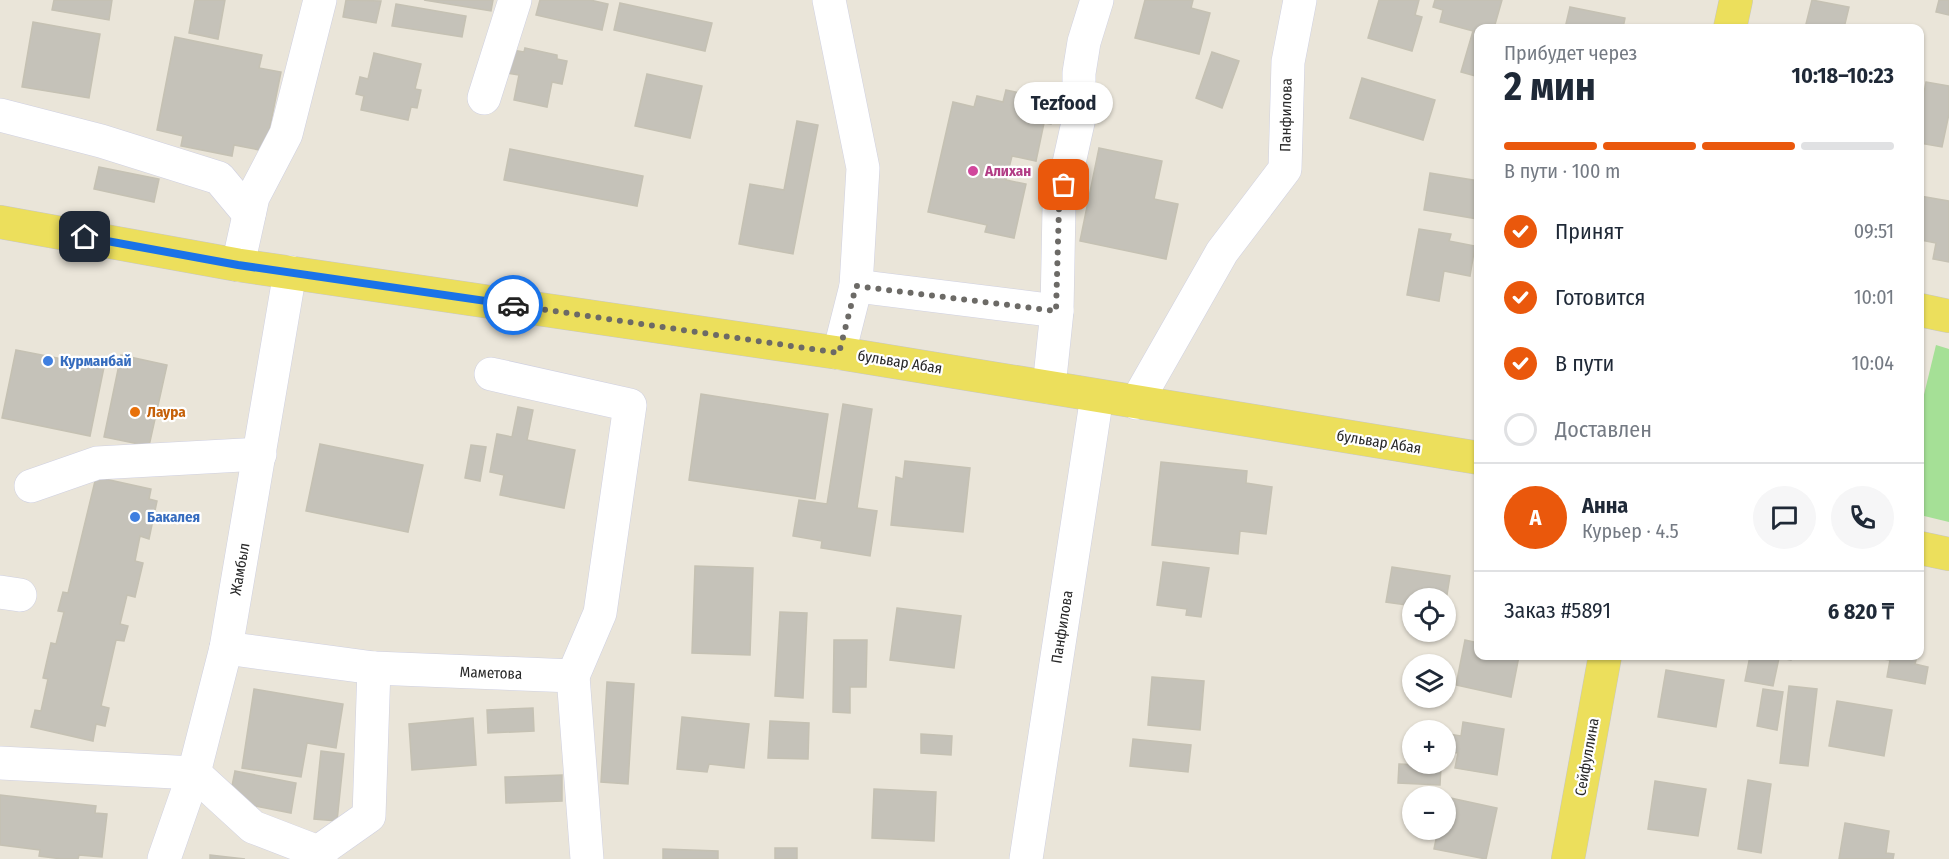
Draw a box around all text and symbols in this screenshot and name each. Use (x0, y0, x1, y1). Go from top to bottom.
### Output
text: Прибудет через (1504, 41, 1637, 65)
text: 10:18–10:23 (1792, 62, 1894, 89)
text: 2 мин (1504, 64, 1596, 110)
street label: Панфилова (1276, 78, 1296, 152)
callout: Tezfood (1014, 83, 1114, 125)
text: Tezfood (1031, 91, 1096, 115)
pin (1038, 159, 1089, 210)
text: В пути · 100 m (1504, 159, 1620, 183)
place label: Алихан (984, 162, 1031, 180)
marker: Алихан (966, 164, 980, 178)
icon: bag (1047, 168, 1080, 201)
pin (59, 211, 110, 262)
icon: check (1504, 215, 1537, 248)
text: Принят (1555, 218, 1623, 245)
text: 09:51 (1854, 219, 1894, 243)
icon: home (68, 220, 101, 253)
courier (483, 275, 543, 335)
icon: check (1504, 281, 1537, 314)
text: Готовится (1555, 284, 1646, 311)
text: 10:01 (1854, 285, 1894, 309)
icon: car (497, 289, 530, 322)
street label: бульвар Абая (856, 346, 944, 378)
icon: check (1504, 347, 1537, 380)
text: В пути (1555, 350, 1614, 377)
text: 10:04 (1851, 351, 1894, 375)
place label: Курманбай (60, 352, 131, 370)
marker: Курманбай (41, 354, 55, 368)
place label: Лаура (147, 403, 186, 421)
marker: Лаура (128, 405, 142, 419)
text: Доставлен (1555, 416, 1652, 443)
street label: бульвар Абая (1335, 426, 1423, 458)
button: chat (1753, 486, 1816, 549)
button: phone (1831, 486, 1894, 549)
text: Анна (1582, 492, 1628, 519)
text: А (1530, 504, 1541, 531)
place label: Бакалея (147, 508, 200, 526)
marker: Бакалея (128, 510, 142, 524)
text: Курьер · 4.5 (1582, 519, 1679, 543)
street label: Жамбыл (227, 541, 253, 597)
map controls (1402, 588, 1456, 840)
button: locate (1402, 588, 1456, 642)
street label: Панфилова (1047, 589, 1077, 665)
text: Заказ #5891 (1504, 597, 1611, 624)
text: 6 820 ₸ (1828, 598, 1894, 625)
button: layers (1402, 654, 1456, 708)
street label: Маметова (459, 663, 523, 683)
street label: Сейфуллина (1571, 716, 1603, 798)
button: + (1402, 720, 1456, 774)
button: − (1402, 786, 1456, 840)

